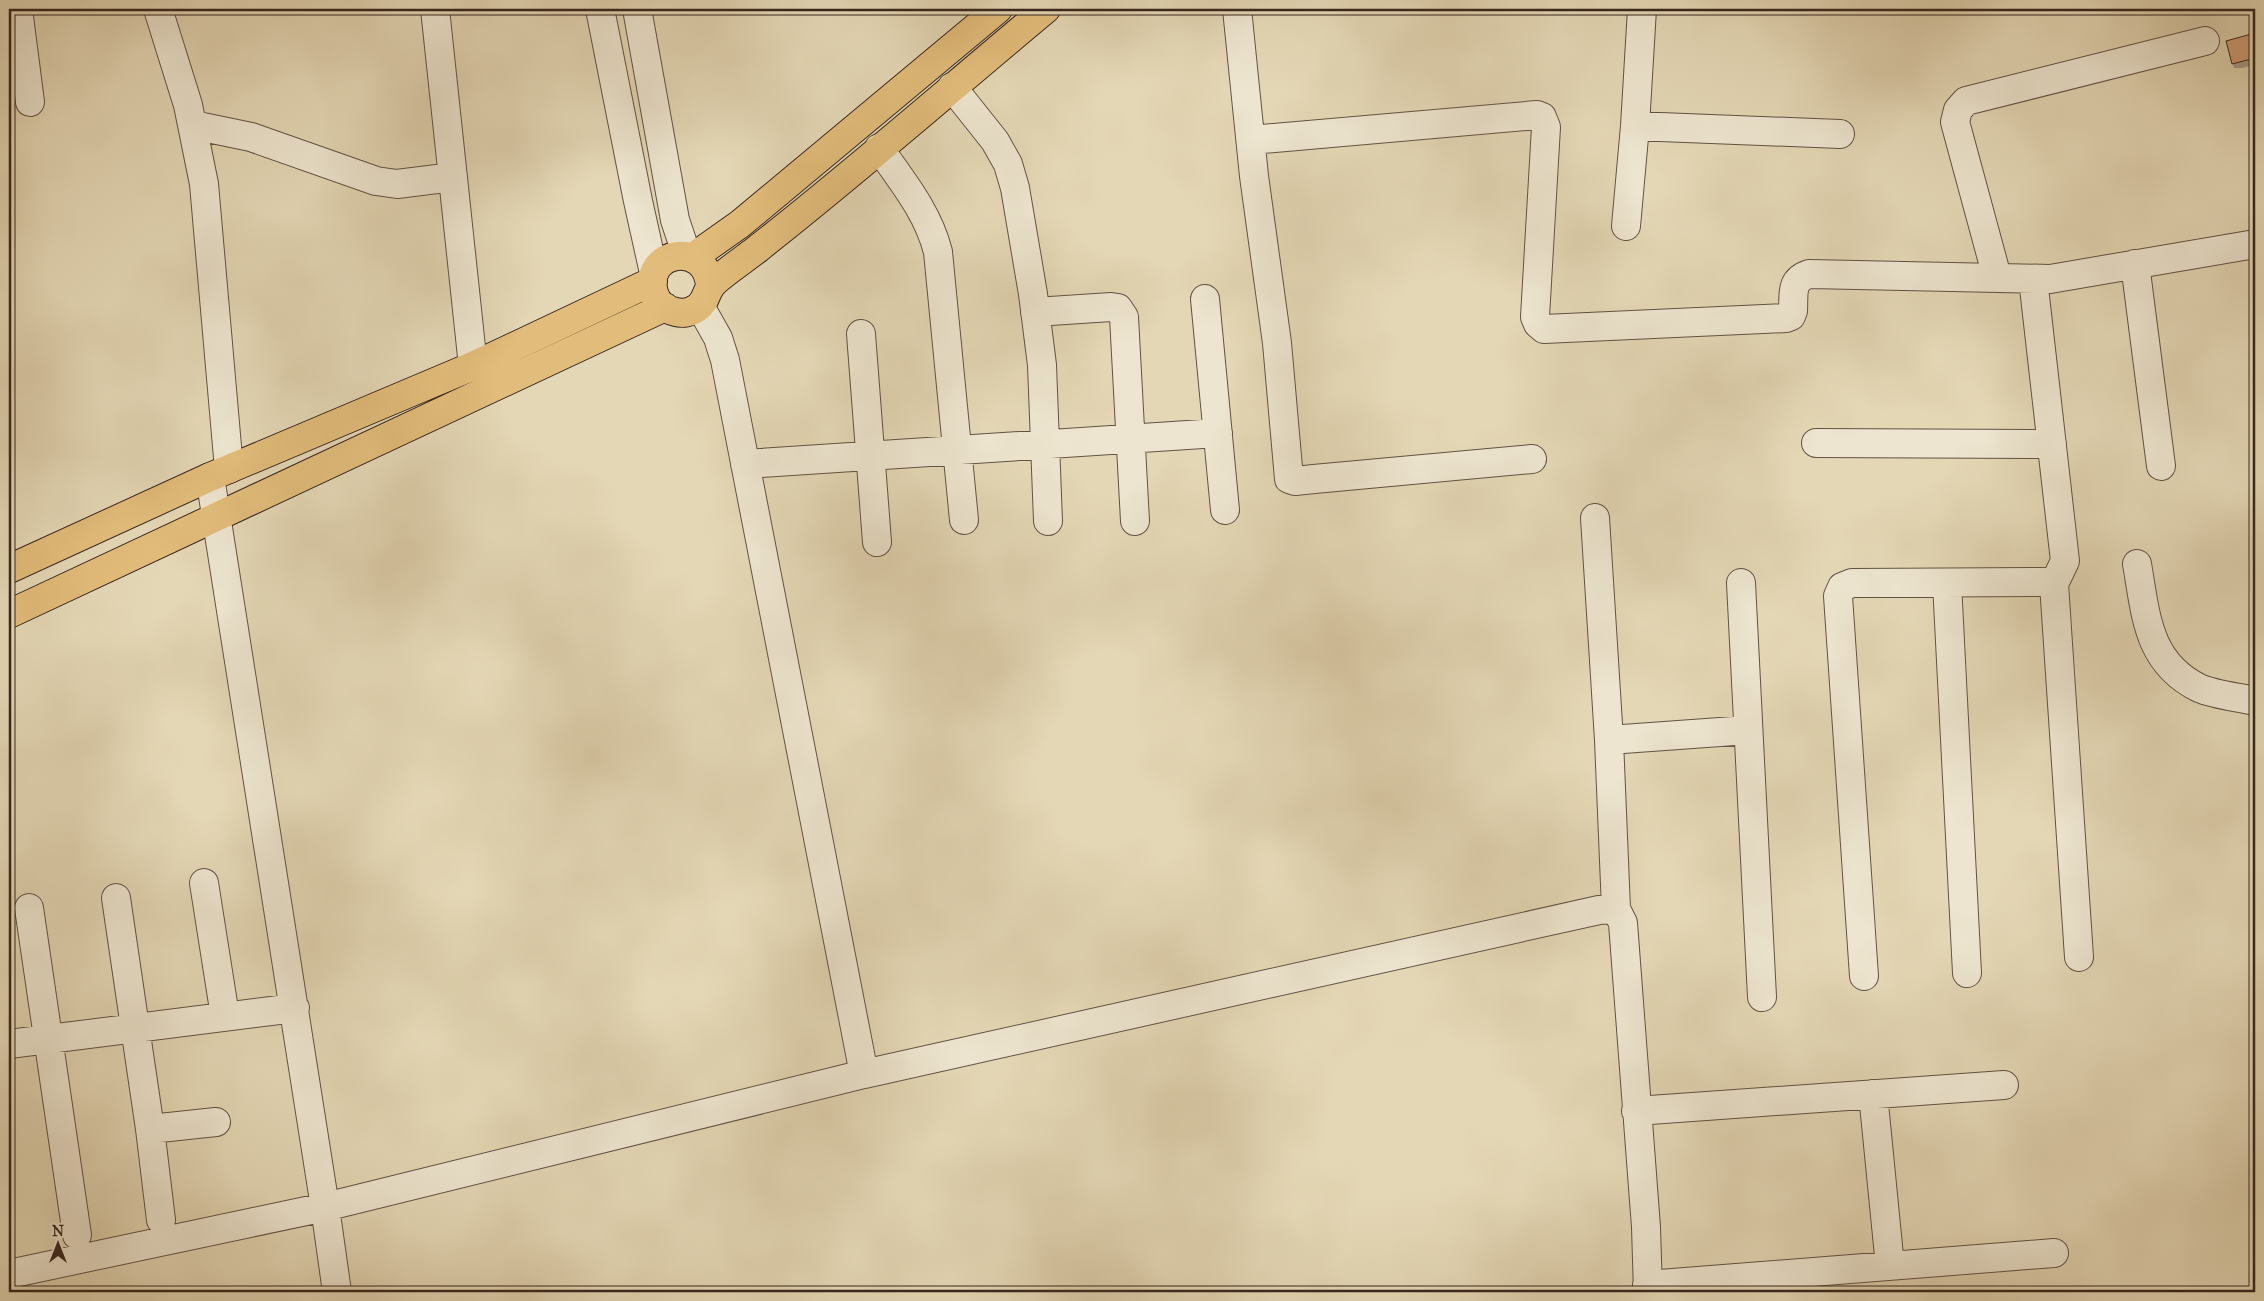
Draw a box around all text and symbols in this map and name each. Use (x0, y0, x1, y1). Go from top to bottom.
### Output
north arrow (32, 1218, 82, 1268)
text: N (52, 1223, 64, 1240)

